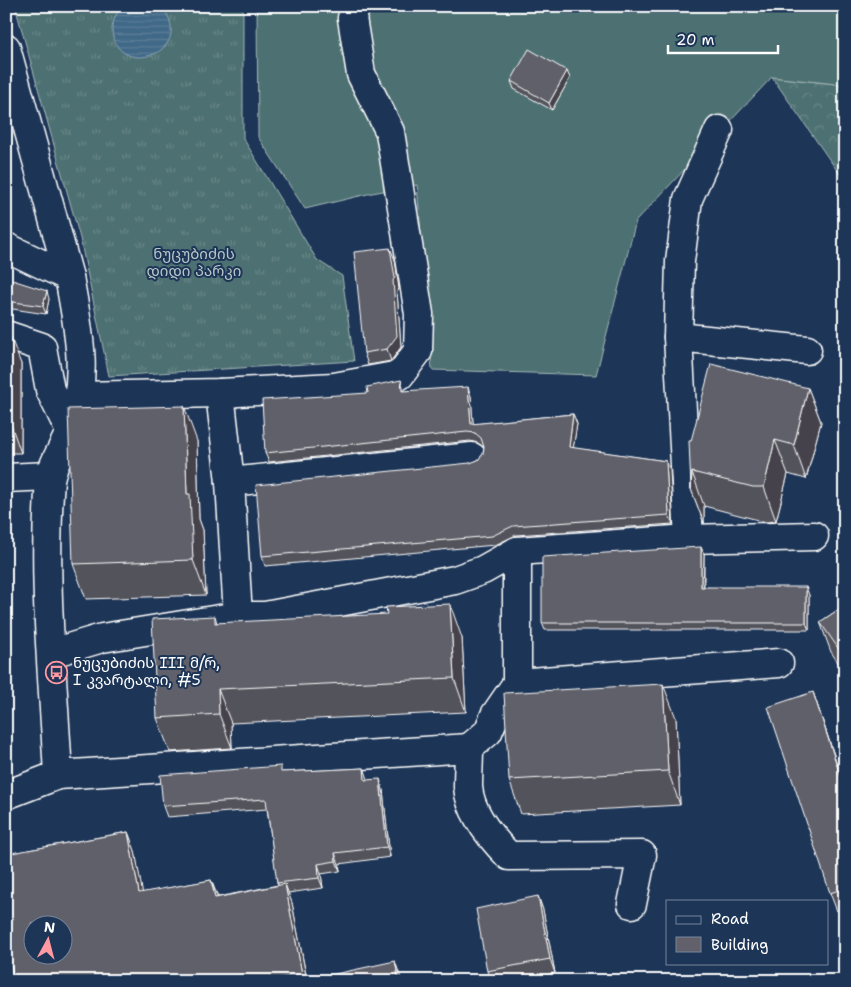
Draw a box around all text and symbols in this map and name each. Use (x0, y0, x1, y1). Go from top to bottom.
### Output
scale bar (668, 22, 778, 54)
text: 20 m (676, 30, 715, 50)
park label: ნუცუბიძის დიდი პარკი (147, 244, 241, 281)
place label: ნუცუბიძის III მ/რ, I კვარტალი, #5 (73, 653, 220, 690)
bus stop icon: ნუცუბიძის III მ/რ, I კვარტალი, #5 (45, 660, 69, 684)
legend (666, 900, 828, 964)
text: Road (711, 909, 749, 929)
north arrow (22, 914, 72, 964)
text: N (43, 917, 56, 937)
text: Building (711, 935, 768, 955)

